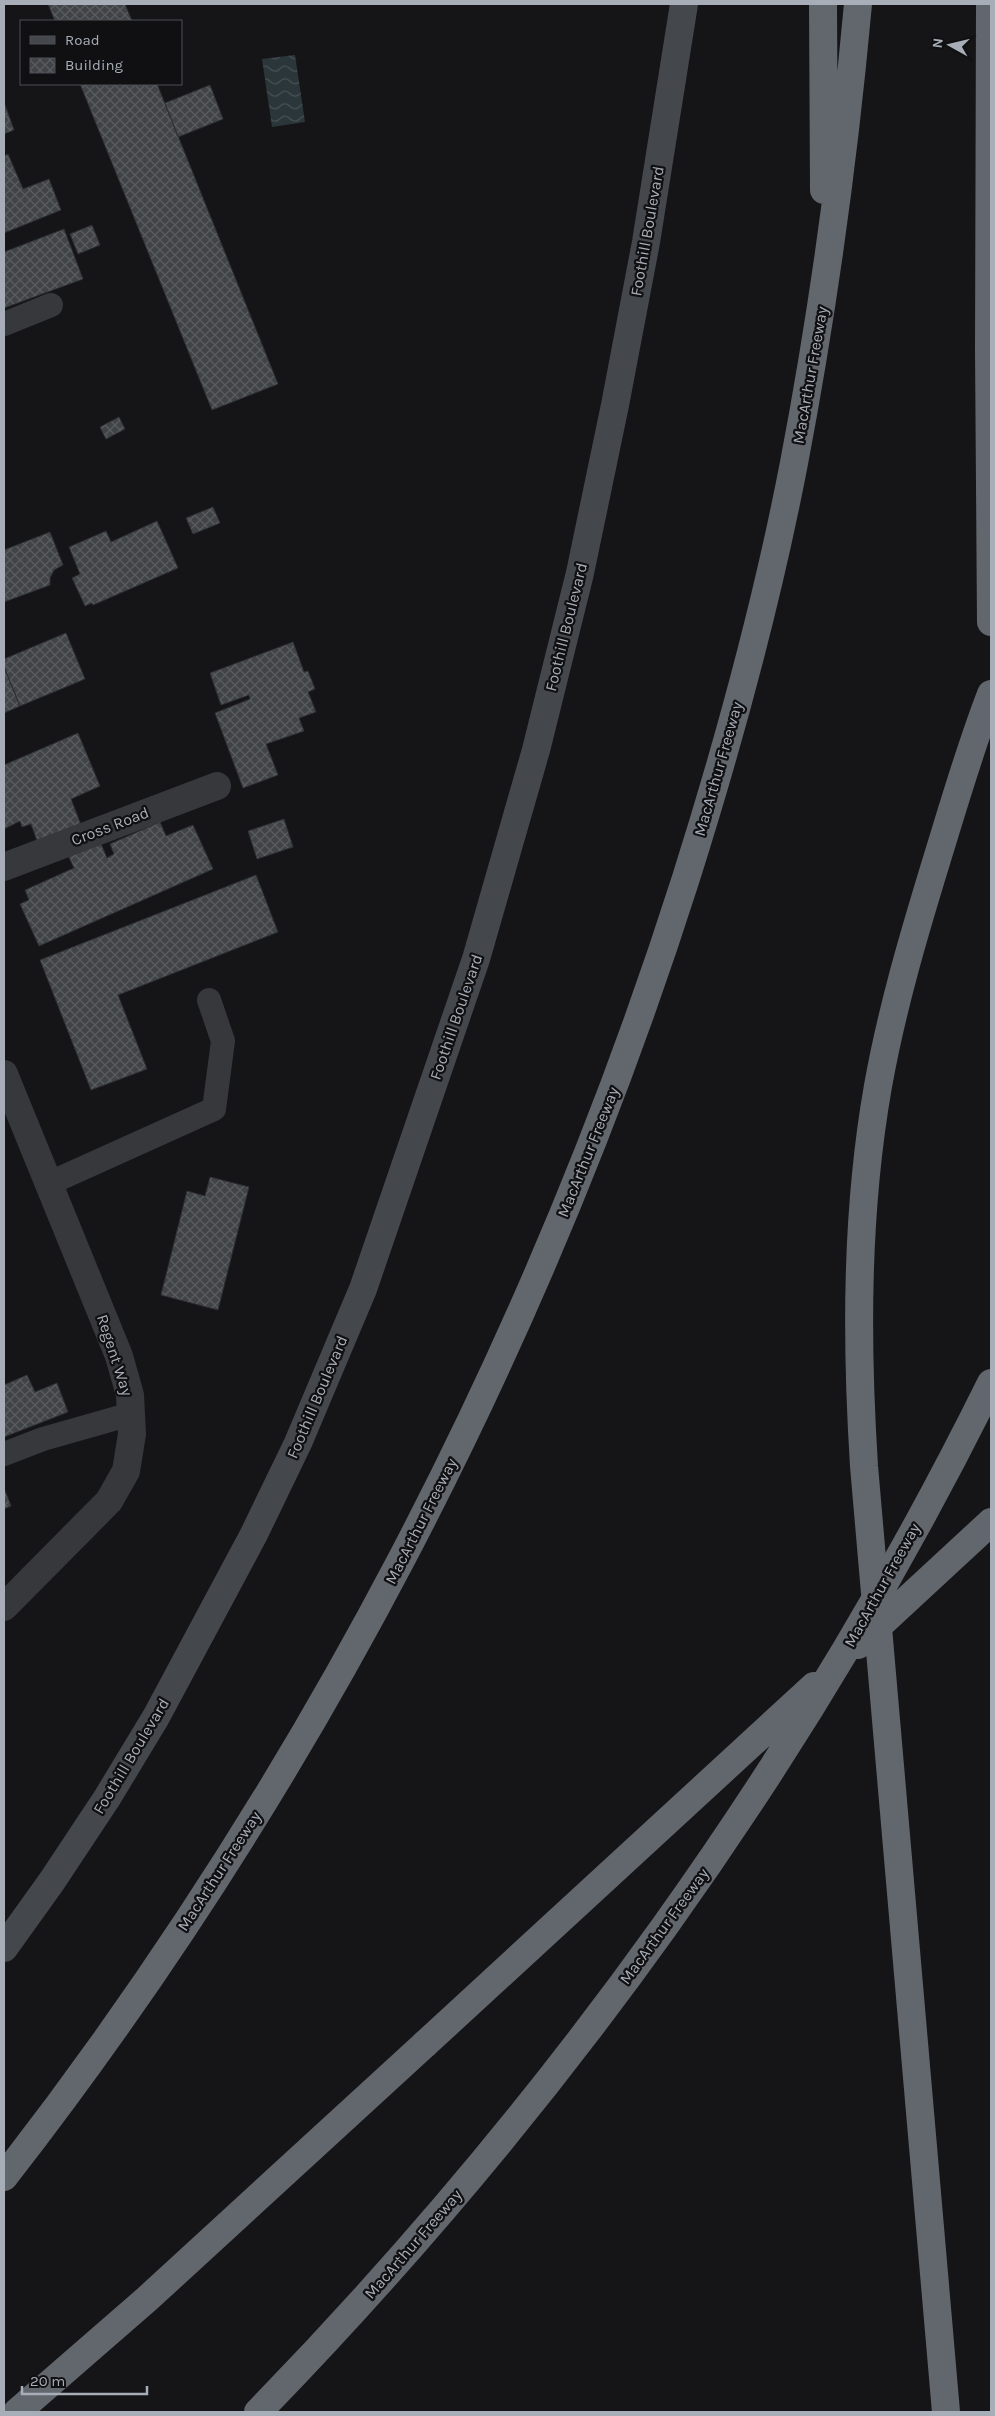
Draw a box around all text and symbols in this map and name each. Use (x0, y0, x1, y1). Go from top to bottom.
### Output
legend (20, 20, 182, 85)
north arrow (925, 20, 975, 70)
text: Road (65, 31, 100, 49)
text: N (929, 37, 947, 49)
text: Building (65, 56, 123, 74)
street label: Foothill Boulevard (626, 164, 668, 298)
street label: MacArthur Freeway (789, 304, 832, 445)
street label: Foothill Boulevard (541, 561, 591, 693)
street label: MacArthur Freeway (690, 699, 746, 838)
street label: Cross Road (68, 802, 152, 850)
street label: Foothill Boulevard (426, 952, 486, 1082)
street label: MacArthur Freeway (553, 1083, 623, 1220)
street label: Regent Way (93, 1312, 137, 1399)
street label: Foothill Boulevard (283, 1333, 351, 1461)
street label: MacArthur Freeway (381, 1454, 461, 1587)
street label: MacArthur Freeway (840, 1519, 924, 1650)
street label: Foothill Boulevard (89, 1695, 173, 1817)
street label: MacArthur Freeway (173, 1807, 265, 1934)
street label: MacArthur Freeway (615, 1864, 713, 1988)
street label: MacArthur Freeway (360, 2185, 466, 2303)
scale bar (22, 2364, 148, 2396)
text: 20 m (30, 2372, 65, 2390)

